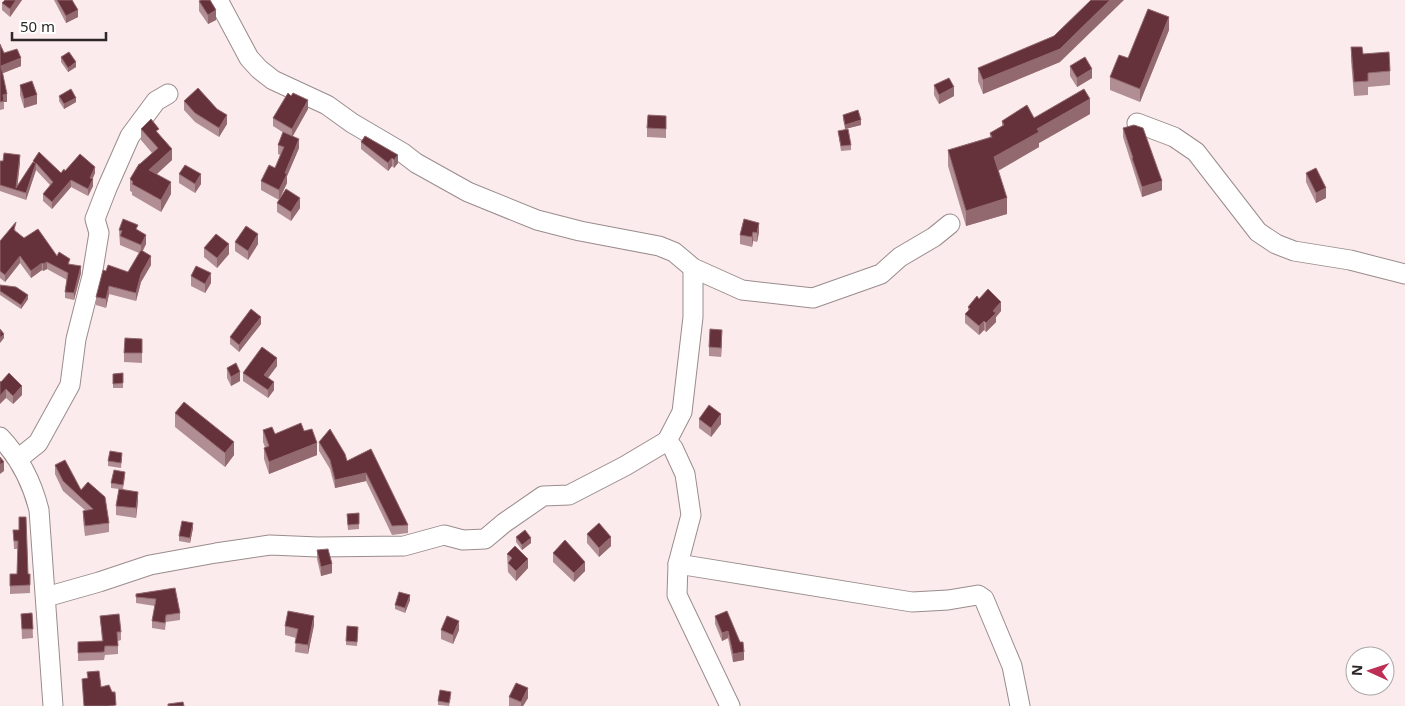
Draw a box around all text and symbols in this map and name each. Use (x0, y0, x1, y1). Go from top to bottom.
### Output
scale bar (12, 10, 106, 42)
text: 50 m (20, 16, 55, 36)
north arrow (1345, 646, 1395, 696)
text: N (1347, 664, 1366, 676)

